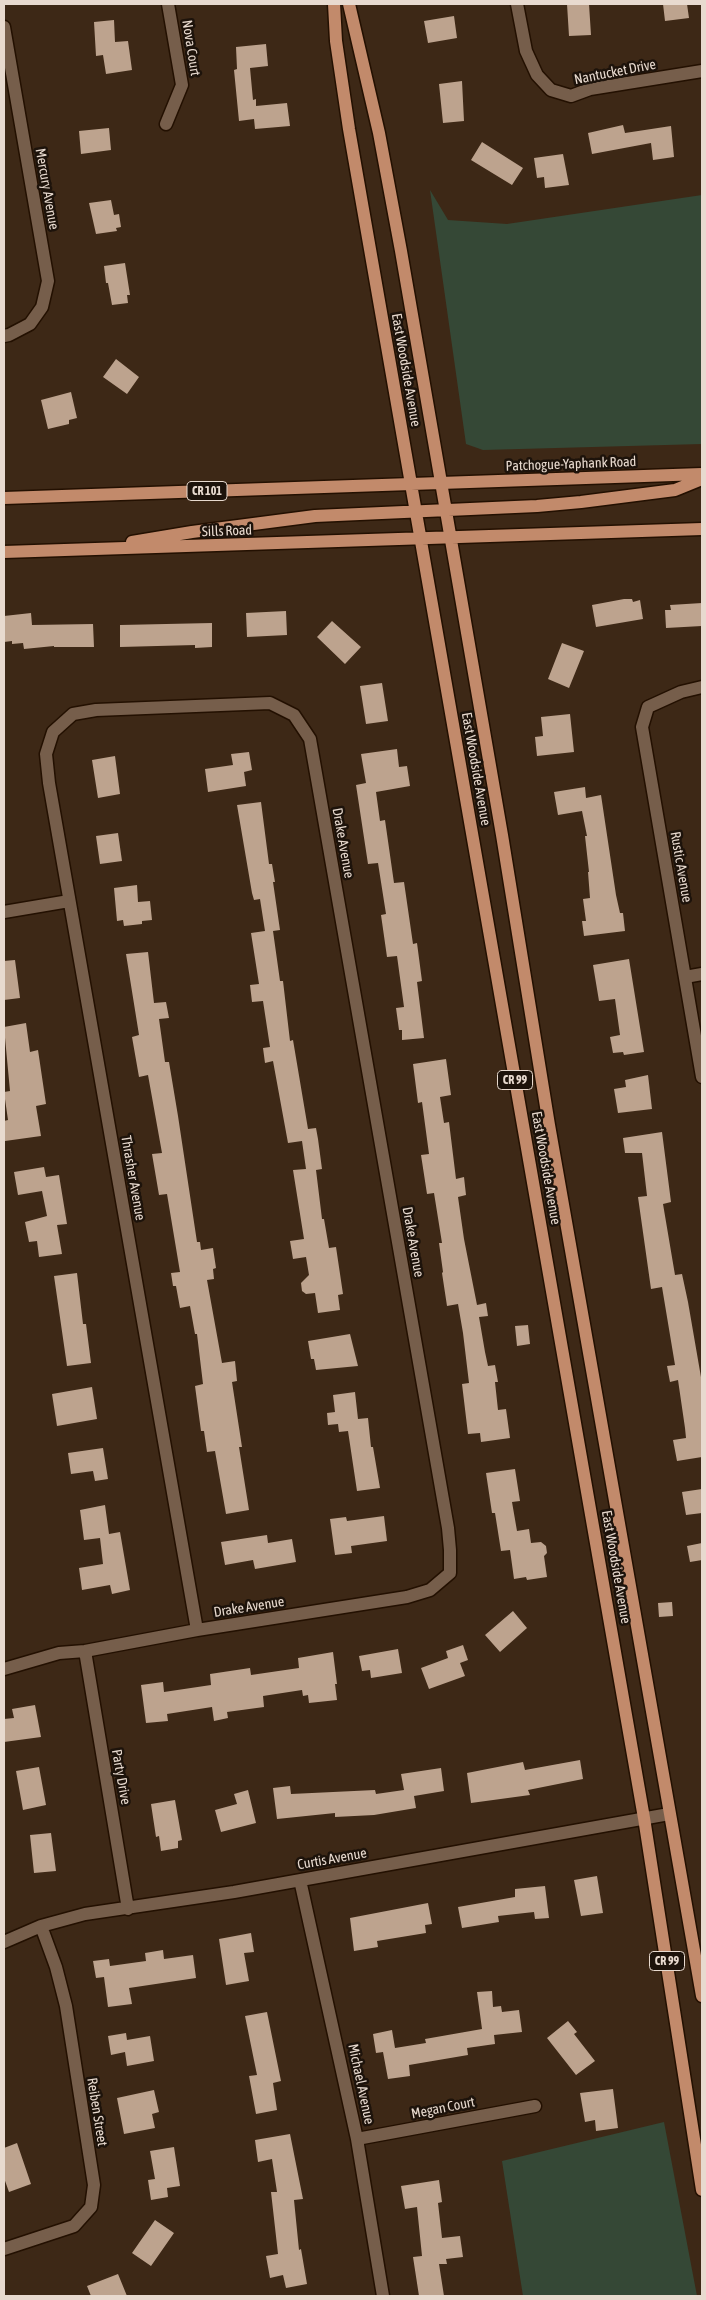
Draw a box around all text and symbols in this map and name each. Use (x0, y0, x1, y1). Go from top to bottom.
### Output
street label: Nova Court (178, 19, 204, 77)
street label: Nantucket Drive (573, 56, 657, 88)
street label: Mercury Avenue (32, 147, 62, 231)
street label: East Woodside Avenue (388, 312, 424, 428)
street label: Patchogue-Yaphank Road (505, 453, 637, 475)
road number: CR 101 (187, 482, 227, 501)
street label: Sills Road (202, 522, 252, 540)
street label: East Woodside Avenue (458, 711, 494, 827)
street label: Drake Avenue (329, 807, 357, 879)
street label: Rustic Avenue (666, 830, 696, 904)
road number: CR 99 (498, 1070, 532, 1090)
street label: East Woodside Avenue (528, 1110, 564, 1226)
street label: Thrasher Avenue (117, 1134, 149, 1222)
street label: Drake Avenue (399, 1206, 427, 1278)
street label: East Woodside Avenue (598, 1509, 634, 1625)
street label: Drake Avenue (213, 1593, 285, 1621)
street label: Party Drive (108, 1748, 134, 1806)
street label: Curtis Avenue (296, 1845, 368, 1873)
road number: CR 99 (650, 1952, 684, 1970)
street label: Michael Avenue (344, 2042, 378, 2126)
street label: Reiben Street (83, 2077, 111, 2147)
street label: Megan Court (410, 2094, 476, 2122)

